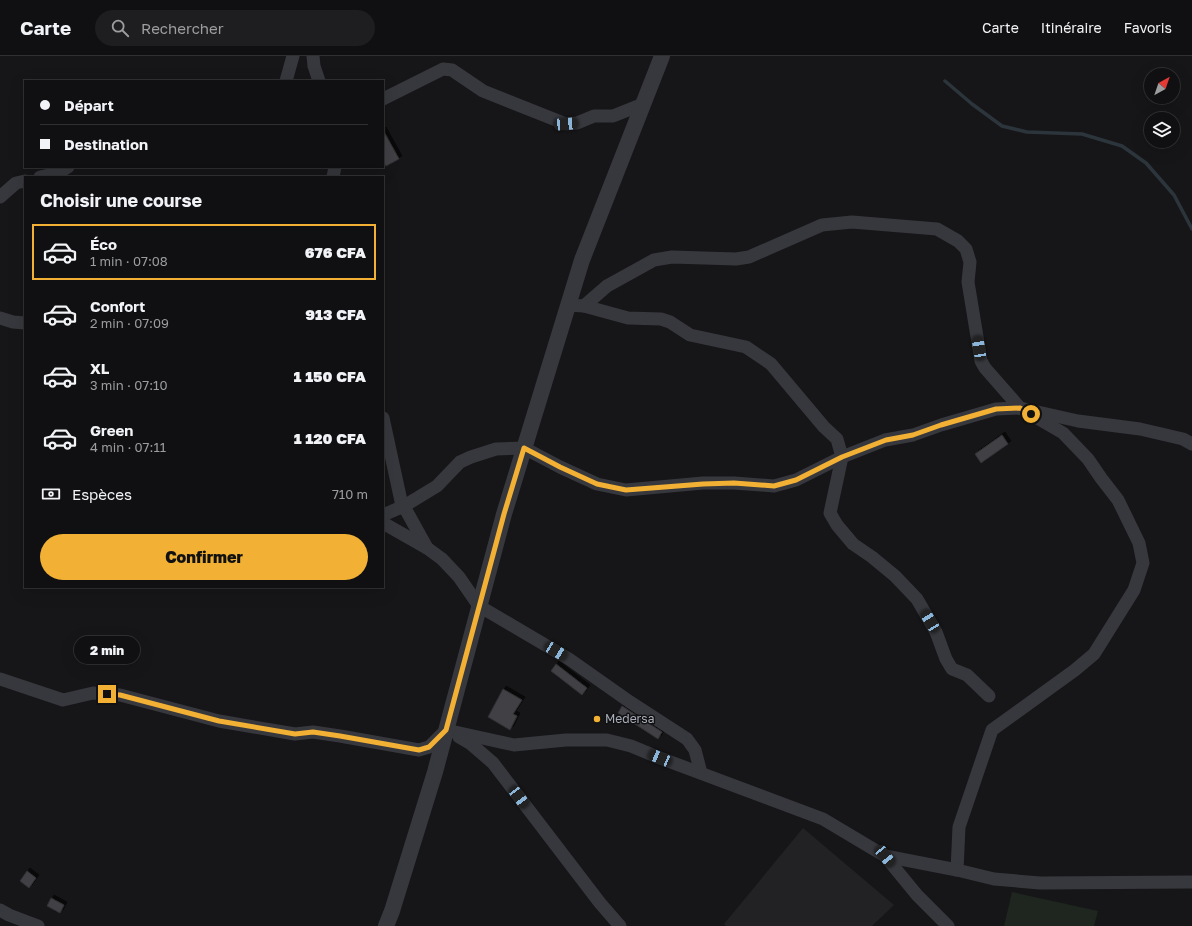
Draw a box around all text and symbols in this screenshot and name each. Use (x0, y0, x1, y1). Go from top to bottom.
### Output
search box (95, 10, 375, 46)
text: Carte (20, 16, 71, 39)
icon: search (109, 17, 131, 39)
text: Rechercher (141, 19, 224, 37)
text: Carte (982, 19, 1019, 36)
text: Itinéraire (1041, 19, 1102, 36)
text: Favoris (1124, 19, 1172, 36)
north arrow (1144, 68, 1180, 104)
map controls (1144, 68, 1180, 148)
text: Départ (64, 96, 114, 114)
button: layers (1144, 112, 1180, 148)
car (554, 117, 578, 131)
text: Destination (64, 135, 148, 153)
text: Choisir une course (40, 189, 202, 211)
icon: car (42, 234, 78, 270)
text: Éco (90, 235, 117, 253)
text: 676 CFA (305, 243, 366, 261)
text: 1 min · 07:08 (90, 253, 168, 269)
icon: car (42, 296, 78, 332)
text: Confort (90, 297, 145, 315)
text: 913 CFA (305, 305, 366, 323)
text: 2 min · 07:09 (90, 315, 169, 331)
car (971, 335, 987, 361)
icon: car (42, 358, 78, 394)
text: XL (90, 359, 109, 377)
text: 1 150 CFA (294, 367, 366, 385)
text: 3 min · 07:10 (90, 377, 167, 393)
route start (1022, 405, 1040, 423)
icon: car (42, 420, 78, 456)
text: Green (90, 421, 133, 439)
text: 1 120 CFA (294, 429, 366, 447)
text: 4 min · 07:11 (90, 439, 166, 455)
icon: cash (40, 483, 62, 505)
text: Espèces (72, 485, 132, 503)
text: 710 m (332, 486, 368, 502)
button: Confirmer (40, 534, 368, 580)
car (919, 608, 941, 634)
callout: 2 min (74, 636, 140, 664)
car (543, 640, 569, 662)
text: 2 min (90, 642, 124, 658)
route end (98, 685, 116, 703)
place label: Medersa (605, 711, 654, 726)
marker: Medersa (592, 714, 602, 724)
car (647, 748, 673, 768)
car (507, 784, 531, 810)
car (873, 843, 897, 869)

